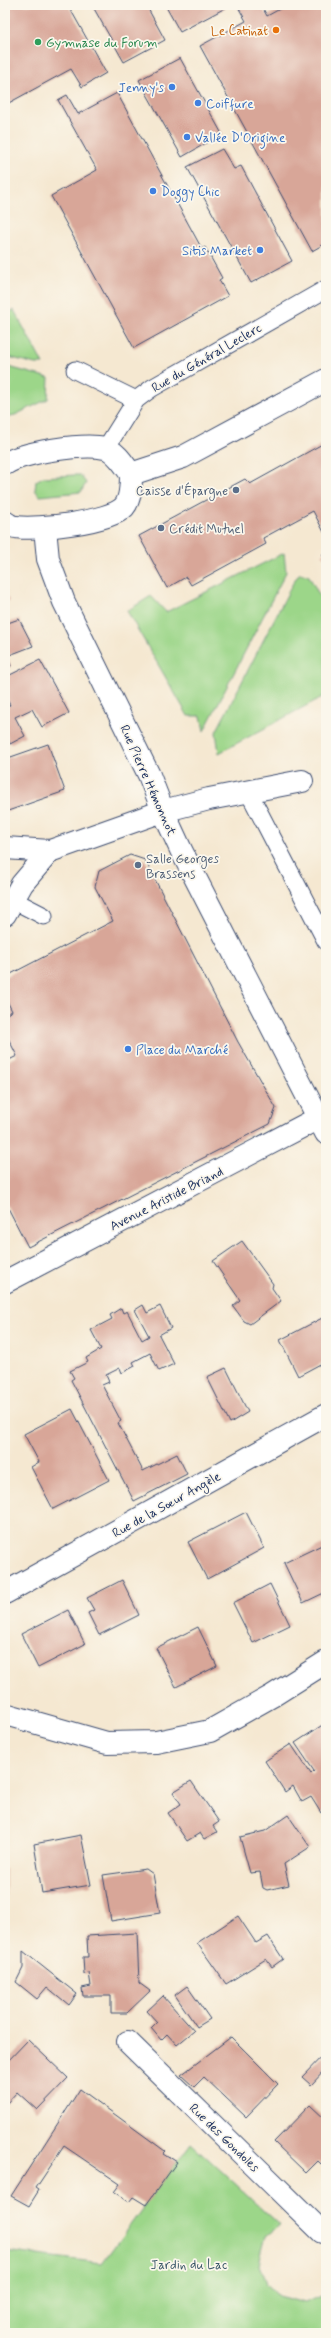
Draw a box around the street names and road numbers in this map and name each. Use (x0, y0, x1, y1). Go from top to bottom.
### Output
street label: Rue du Général Leclerc (149, 320, 265, 397)
street label: Rue Pierre Hémonnot (116, 722, 180, 839)
street label: Avenue Aristide Briand (107, 1163, 226, 1235)
street label: Rue de la Sœur Angèle (109, 1468, 225, 1543)
street label: Rue des Gondoles (185, 2100, 263, 2176)

